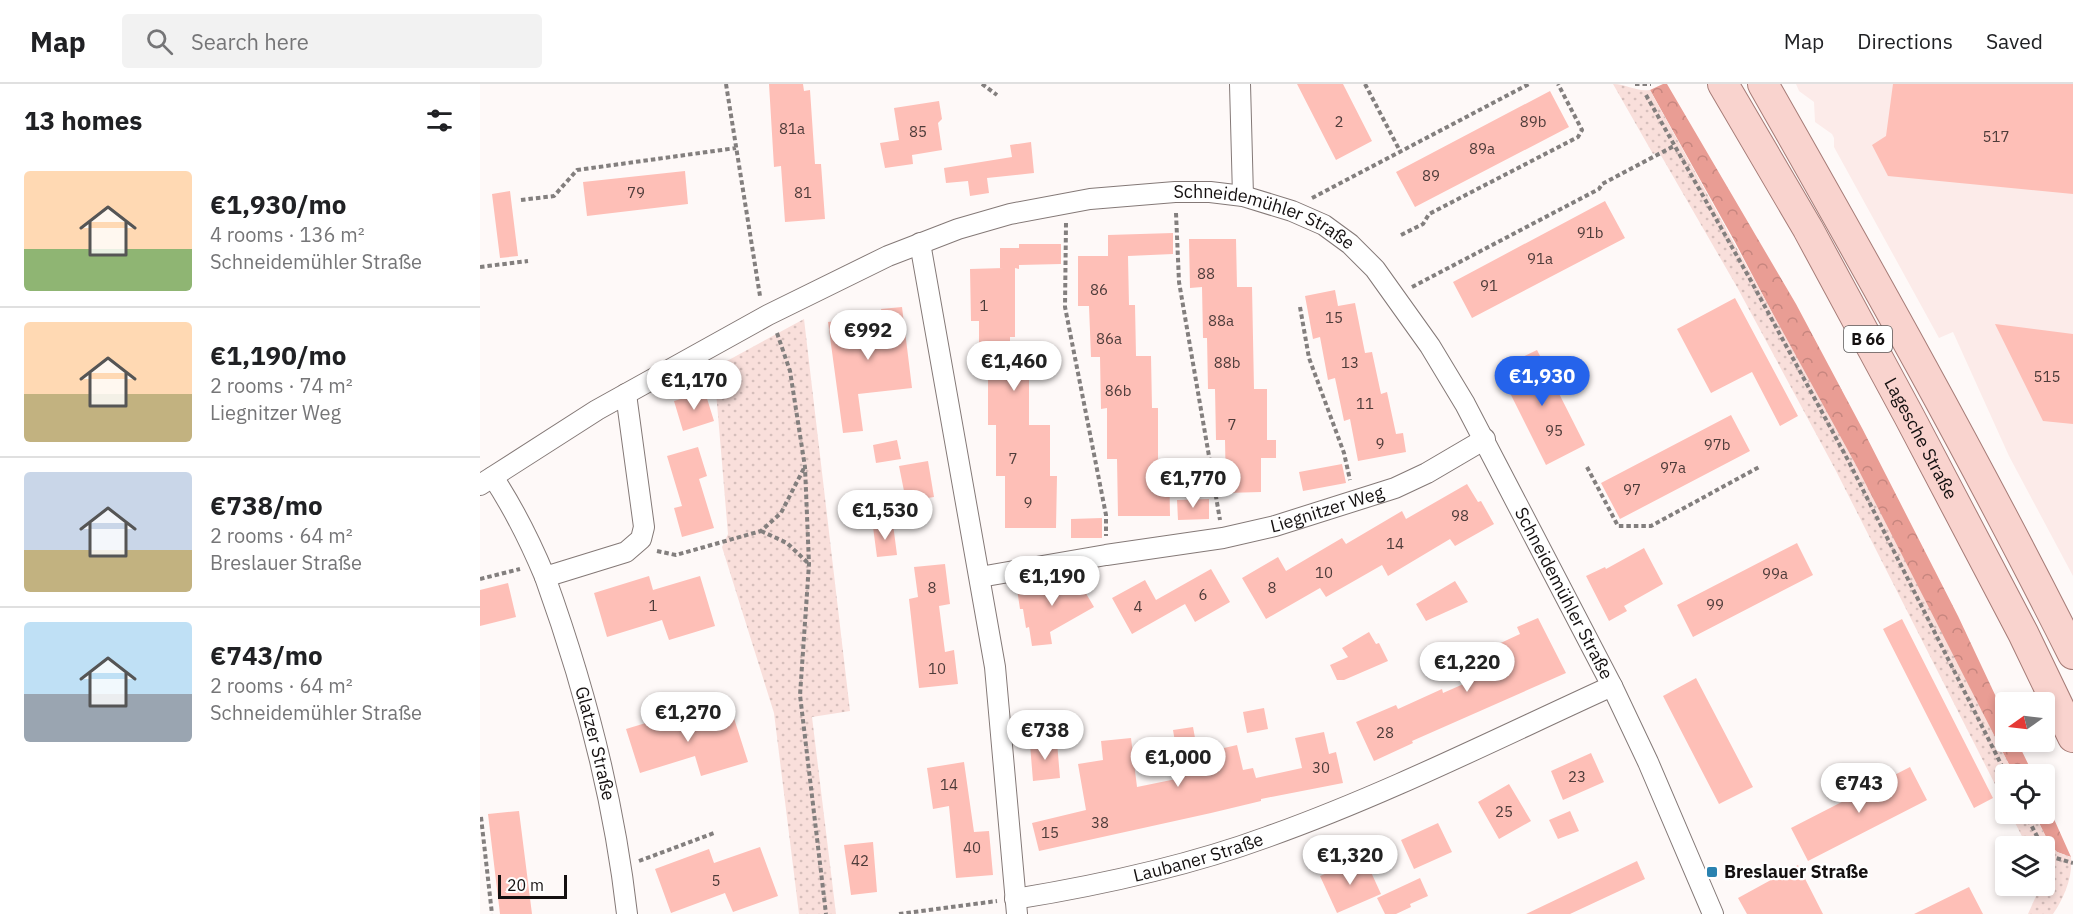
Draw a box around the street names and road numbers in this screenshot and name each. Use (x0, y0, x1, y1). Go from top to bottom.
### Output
street label: Schneidemühler Straße (1173, 180, 1359, 255)
road number: B 66 (1844, 326, 1892, 352)
street label: Lagesche Straße (1879, 373, 1963, 503)
street label: Liegnitzer Weg (1268, 480, 1387, 538)
street label: Schneidemühler Straße (1510, 503, 1619, 683)
street label: Glatzer Straße (570, 684, 621, 803)
street label: Laubaner Straße (1131, 827, 1266, 887)

